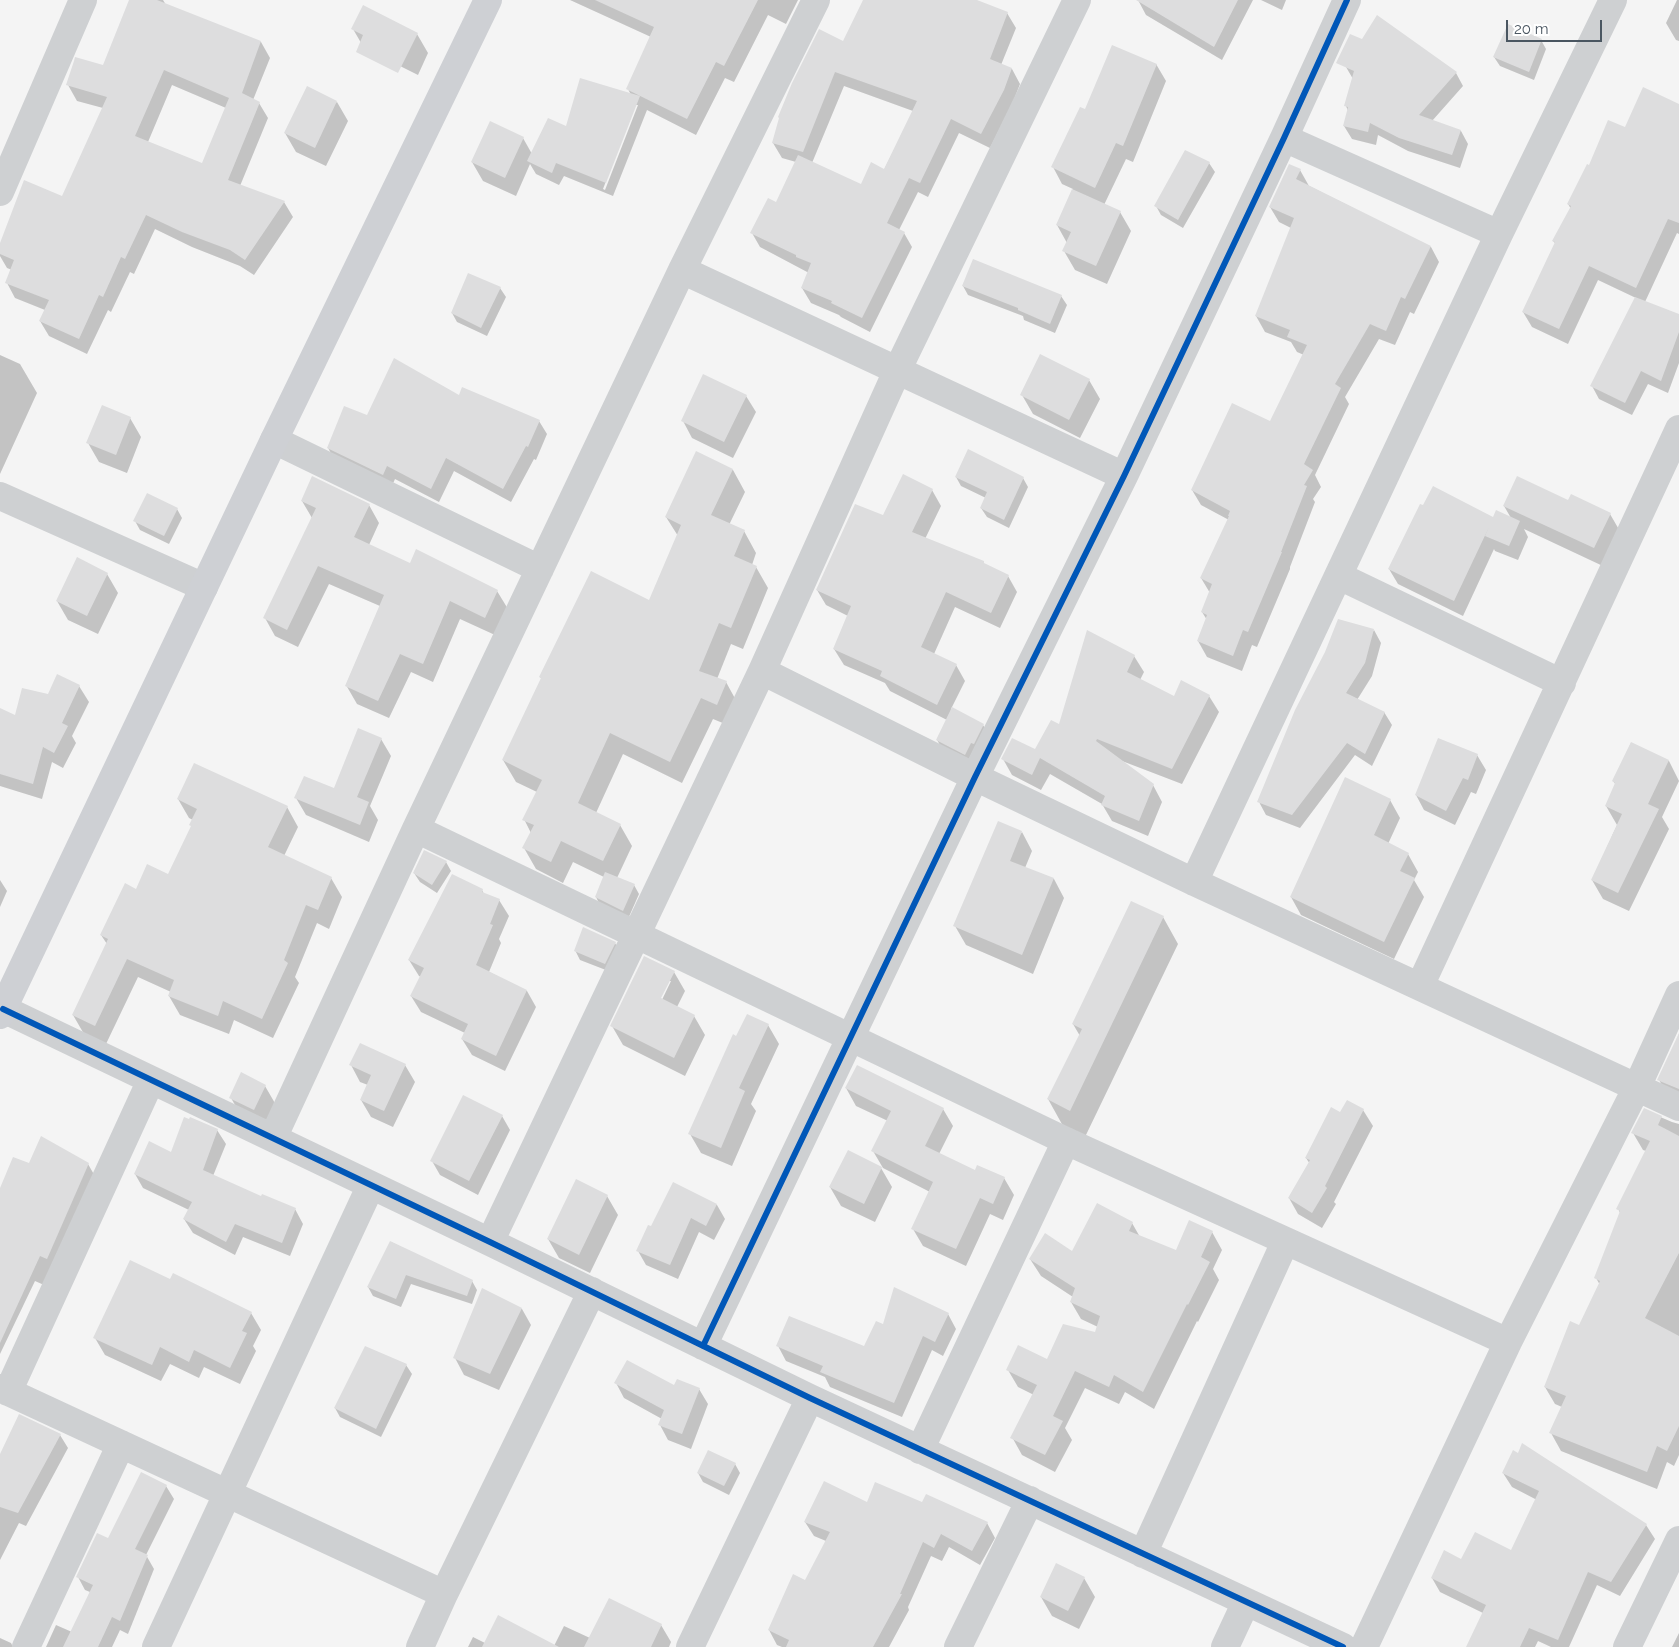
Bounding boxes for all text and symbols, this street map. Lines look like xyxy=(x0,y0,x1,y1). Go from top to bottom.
scale bar xyxy=(1509,10,1605,42)
text: 20 m xyxy=(1514,20,1549,38)

